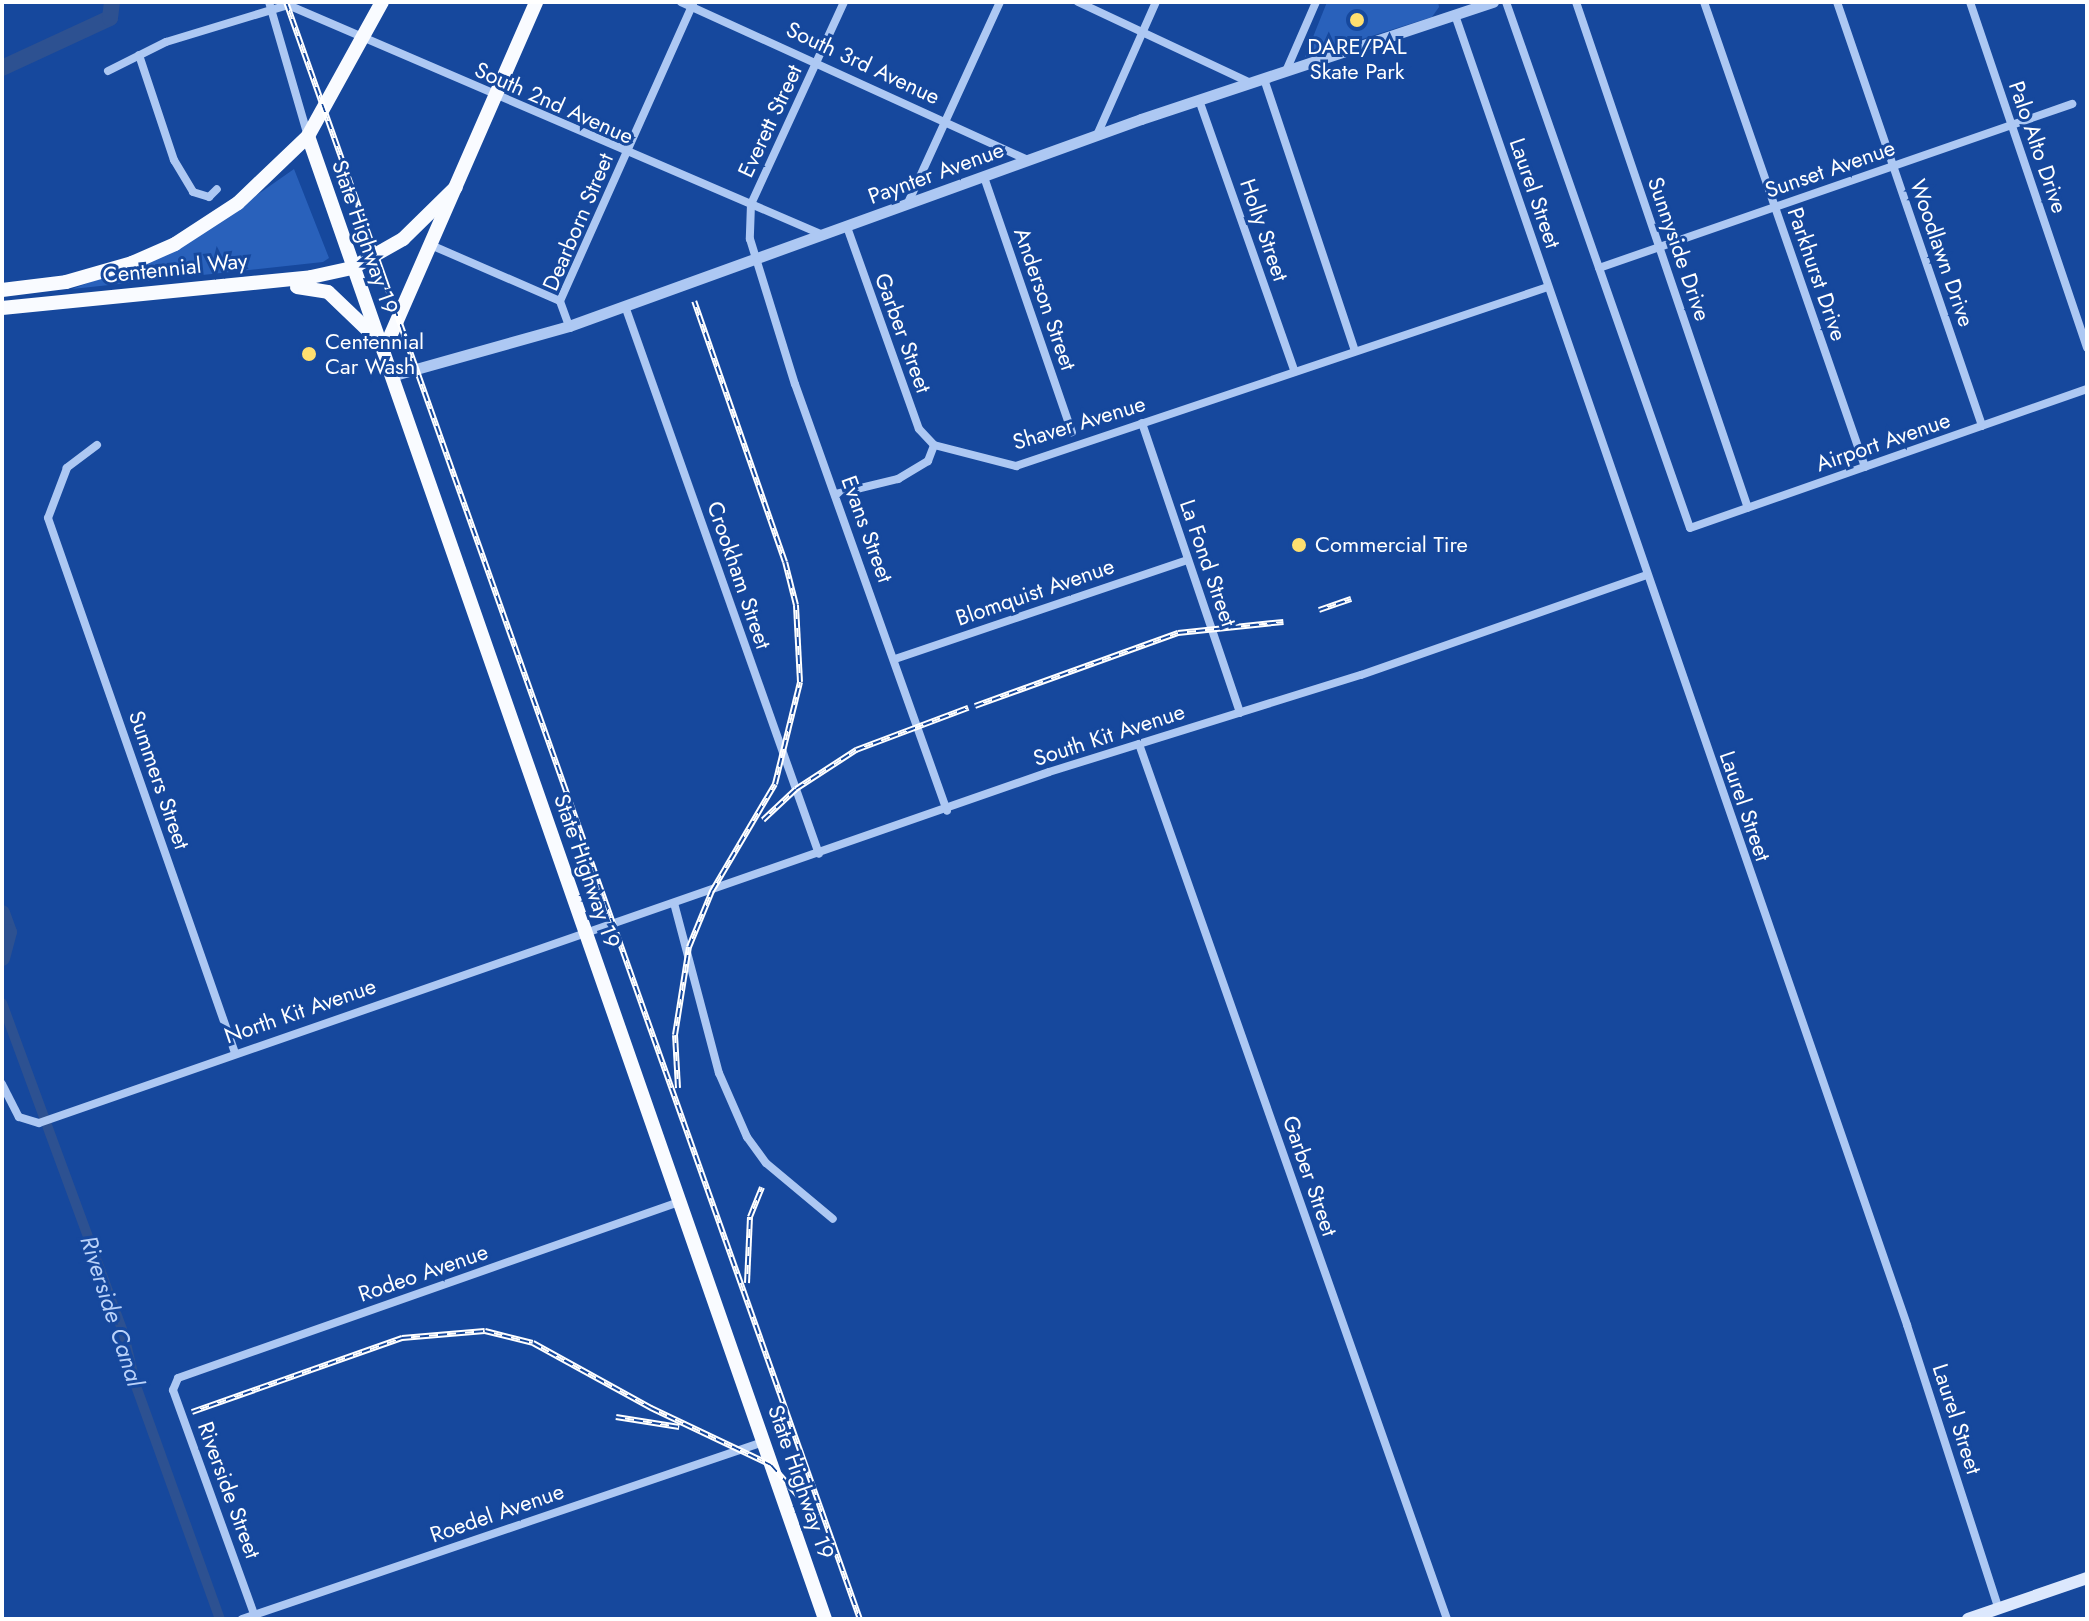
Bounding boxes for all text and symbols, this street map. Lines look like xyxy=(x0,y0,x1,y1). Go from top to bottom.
marker: DARE/PAL Skate Park xyxy=(1348,11,1366,29)
street label: South 3rd Avenue xyxy=(782,16,944,110)
place label: DARE/PAL Skate Park xyxy=(1307,33,1407,84)
street label: South 2nd Avenue xyxy=(471,56,637,150)
street label: Everett Street xyxy=(732,61,808,181)
street label: Palo Alto Drive xyxy=(2003,77,2073,217)
street label: Laurel Street xyxy=(1504,134,1566,252)
street label: Sunset Avenue xyxy=(1762,134,1898,204)
street label: Paynter Avenue xyxy=(865,136,1007,210)
street label: Dearborn Street xyxy=(537,149,619,295)
street label: State Highway 19 xyxy=(326,157,404,317)
street label: Sunnyside Drive xyxy=(1642,174,1716,324)
street label: Holly Street xyxy=(1234,175,1294,285)
street label: Woodlawn Drive xyxy=(1904,176,1980,330)
street label: Parkhurst Drive xyxy=(1782,204,1852,344)
street label: Anderson Street xyxy=(1008,224,1082,374)
street label: Centennial Way xyxy=(101,247,249,289)
street label: Garber Street xyxy=(869,269,937,397)
place label: Centennial Car Wash xyxy=(325,328,424,380)
marker: Centennial Car Wash xyxy=(300,345,318,363)
street label: Shaver Avenue xyxy=(1009,390,1149,456)
street label: Airport Avenue xyxy=(1812,407,1954,477)
street label: Evans Street xyxy=(835,472,899,586)
street label: La Fond Street xyxy=(1174,496,1242,630)
street label: Crookham Street xyxy=(701,498,777,652)
place label: Commercial Tire xyxy=(1315,532,1468,558)
marker: Commercial Tire xyxy=(1290,536,1308,554)
street label: Blomquist Avenue xyxy=(952,553,1118,631)
street label: South Kit Avenue xyxy=(1030,698,1188,772)
street label: Summers Street xyxy=(123,707,195,853)
street label: Laurel Street xyxy=(1714,747,1776,865)
street label: State Highway 19 xyxy=(548,791,626,951)
street label: North Kit Avenue xyxy=(221,973,379,1049)
street label: Garber Street xyxy=(1277,1112,1343,1240)
water label: Riverside Canal xyxy=(74,1232,150,1390)
street label: Rodeo Avenue xyxy=(355,1238,491,1308)
street label: Laurel Street xyxy=(1927,1360,1987,1478)
street label: State Highway 19 xyxy=(762,1402,840,1562)
street label: Riverside Street xyxy=(192,1418,266,1562)
street label: Roedel Avenue xyxy=(427,1478,567,1548)

